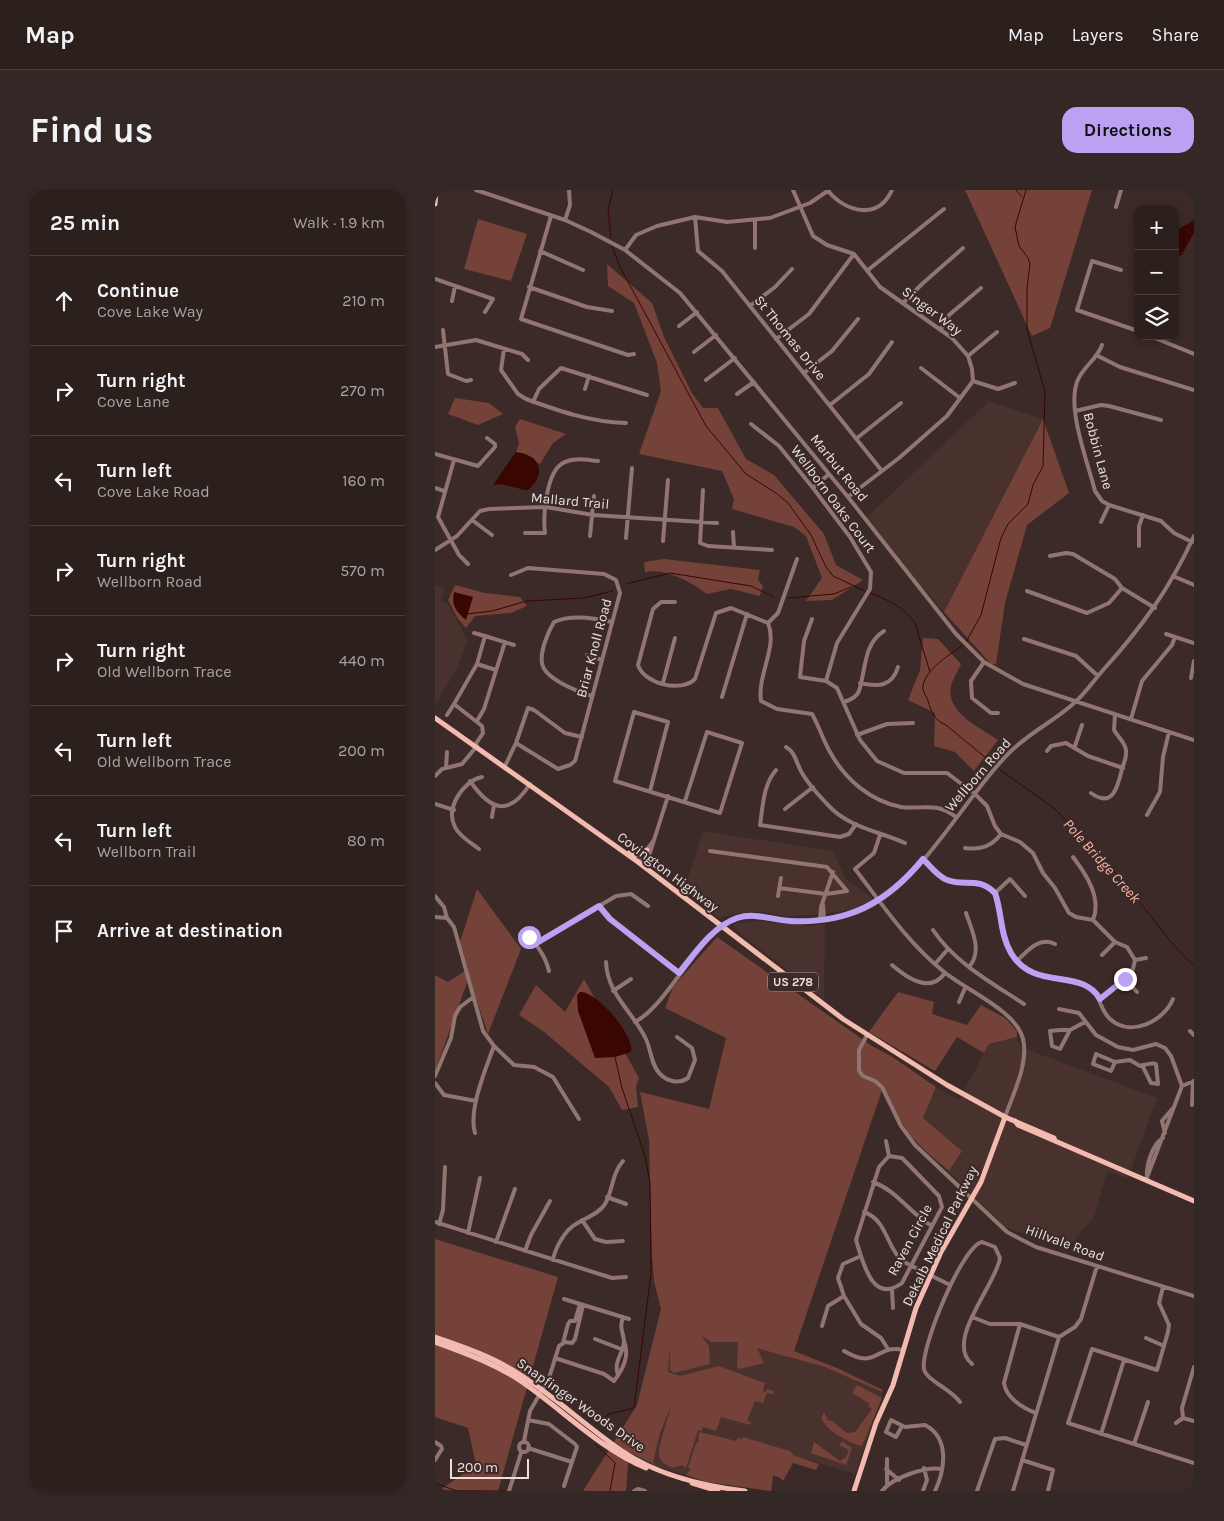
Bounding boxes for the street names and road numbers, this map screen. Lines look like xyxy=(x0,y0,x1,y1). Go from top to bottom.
street label: Singer Way xyxy=(899,283,966,339)
street label: St Thomas Drive xyxy=(751,292,829,384)
street label: Bobbin Lane xyxy=(1080,411,1116,491)
street label: Marbut Road xyxy=(807,431,871,505)
street label: Wellborn Oaks Court xyxy=(787,442,879,556)
street label: Mallard Trail xyxy=(530,489,610,513)
street label: Briar Knoll Road xyxy=(573,597,615,699)
street label: Wellborn Road xyxy=(941,735,1015,815)
street label: Covington Highway xyxy=(614,828,723,916)
road number: US 278 xyxy=(768,972,818,992)
street label: Dekalb Medical Parkway xyxy=(899,1163,982,1309)
street label: Raven Circle xyxy=(884,1201,936,1279)
street label: Hillvale Road xyxy=(1023,1221,1107,1265)
street label: Snapfinger Woods Drive xyxy=(514,1354,648,1456)

